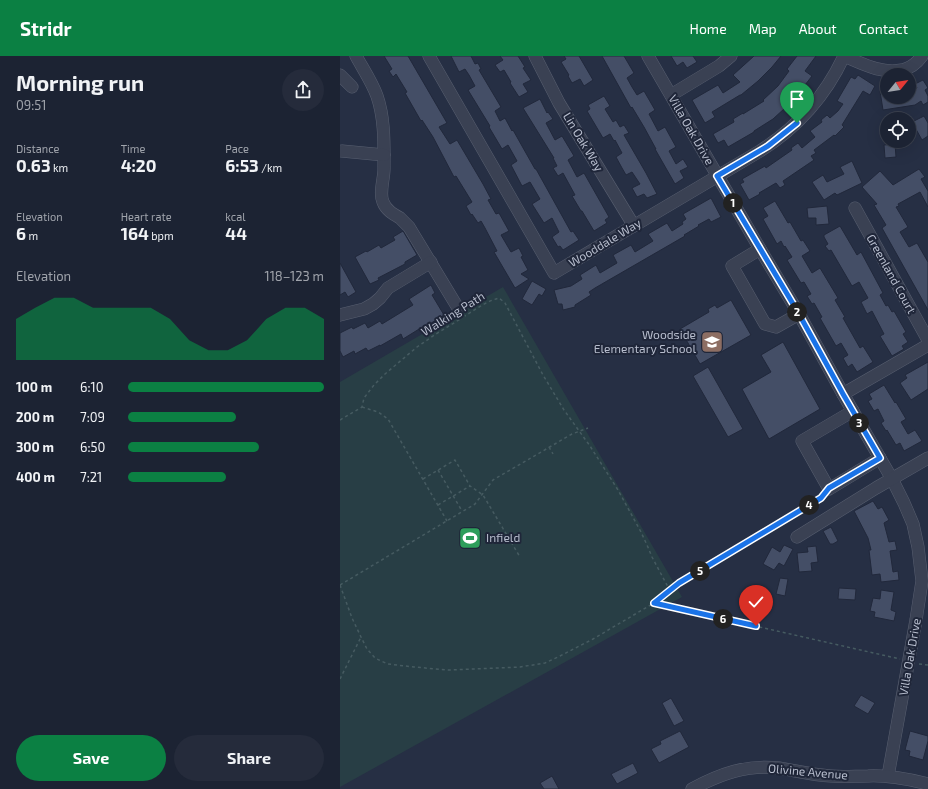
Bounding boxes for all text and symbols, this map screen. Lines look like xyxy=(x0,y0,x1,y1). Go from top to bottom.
text: Stridr xyxy=(20,17,72,40)
text: Home xyxy=(690,20,727,37)
text: Map xyxy=(749,20,777,37)
text: About xyxy=(799,20,837,37)
text: Contact xyxy=(859,20,908,37)
north arrow xyxy=(880,68,916,104)
map controls xyxy=(880,68,916,148)
text: Morning run xyxy=(16,69,144,95)
button: share xyxy=(282,69,324,111)
pin xyxy=(780,82,814,123)
icon: arrive xyxy=(786,88,808,110)
street label: Villa Oak Drive xyxy=(666,92,718,167)
text: 09:51 xyxy=(16,97,47,113)
street label: Lin Oak Way xyxy=(561,110,607,174)
button: locate xyxy=(880,112,916,148)
text: Distance xyxy=(16,142,59,155)
text: Time xyxy=(121,142,145,155)
text: Pace xyxy=(225,142,249,155)
text: 0.63 xyxy=(16,155,51,175)
text: 4:20 xyxy=(121,155,156,175)
text: 6:53 xyxy=(225,155,259,175)
text: km xyxy=(51,161,68,174)
text: /km xyxy=(259,161,282,174)
pin: 1 xyxy=(723,193,743,213)
text: 1 xyxy=(731,196,735,209)
text: Elevation xyxy=(16,210,63,223)
text: Heart rate xyxy=(121,210,172,223)
text: kcal xyxy=(225,210,245,223)
street label: Wooddale Way xyxy=(566,215,644,269)
text: 6 xyxy=(16,223,26,243)
text: 164 xyxy=(121,223,149,243)
text: 44 xyxy=(225,223,247,243)
text: m xyxy=(26,229,38,242)
text: bpm xyxy=(149,229,174,242)
street label: Greenland Court xyxy=(864,231,920,316)
text: Elevation xyxy=(16,268,71,284)
text: 118–123 m xyxy=(264,268,324,284)
street label: Walking Path xyxy=(418,288,487,338)
pin: 2 xyxy=(787,302,807,322)
text: 2 xyxy=(794,305,800,318)
place label: Woodside Elementary School xyxy=(594,327,696,355)
school or university icon: Woodside Elementary School xyxy=(699,329,725,355)
text: 100 m xyxy=(16,379,52,395)
text: 6:10 xyxy=(80,379,104,395)
text: 200 m xyxy=(16,409,54,425)
text: 7:09 xyxy=(80,409,105,425)
pin: 3 xyxy=(849,413,869,433)
text: 3 xyxy=(856,416,862,429)
text: 300 m xyxy=(16,439,54,455)
text: 6:50 xyxy=(80,439,105,455)
text: 400 m xyxy=(16,469,55,485)
text: 7:21 xyxy=(80,469,102,485)
pin: 4 xyxy=(799,495,819,515)
text: 4 xyxy=(805,498,813,511)
sports icon: Infield xyxy=(457,525,483,551)
place label: Infield xyxy=(486,530,520,544)
pin: 5 xyxy=(690,561,710,581)
text: 5 xyxy=(697,564,703,577)
pin xyxy=(739,585,773,626)
icon: check xyxy=(745,591,767,613)
pin: 6 xyxy=(713,609,733,629)
text: 6 xyxy=(720,612,726,625)
street label: Villa Oak Drive xyxy=(895,617,923,697)
button: Save xyxy=(16,735,166,781)
button: Share xyxy=(174,735,324,781)
street label: Olivine Avenue xyxy=(768,761,849,781)

